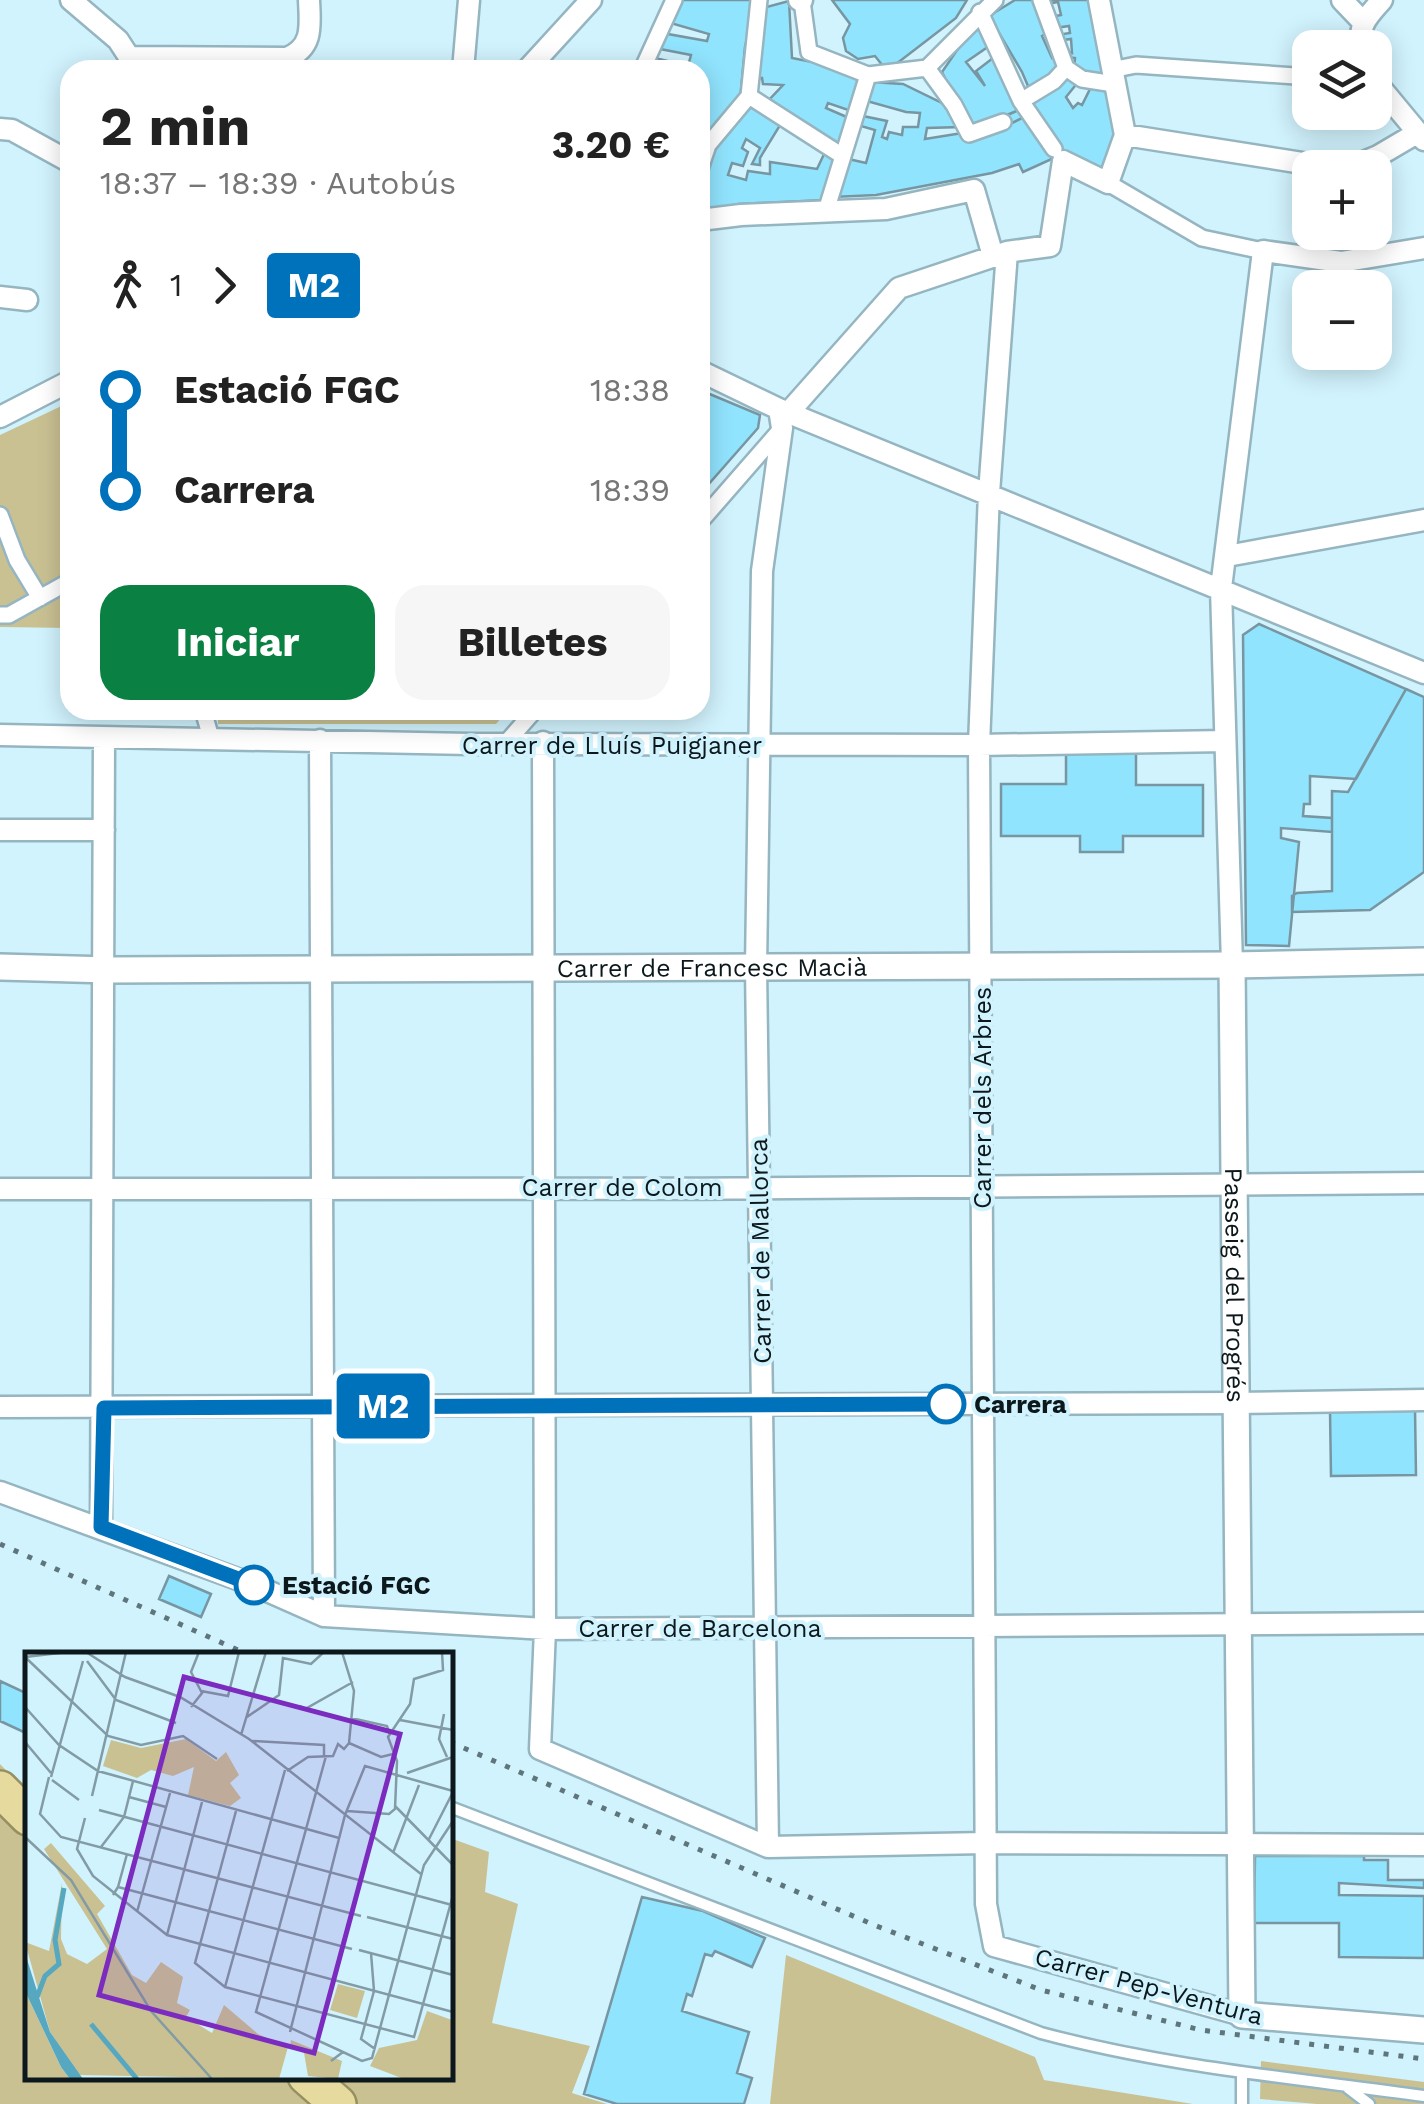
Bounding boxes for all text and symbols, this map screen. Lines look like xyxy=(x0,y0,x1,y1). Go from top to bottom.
map controls xyxy=(1292,30,1392,370)
button: layers xyxy=(1292,30,1392,130)
text: 2 min xyxy=(100,94,250,158)
text: 3.20 € xyxy=(552,123,670,167)
button: + xyxy=(1292,150,1392,250)
text: 18:37 – 18:39 · Autobús xyxy=(100,164,456,202)
icon: walk xyxy=(100,258,155,313)
icon: forward xyxy=(197,258,252,313)
text: M2 xyxy=(287,264,340,306)
text: 1 xyxy=(170,266,182,304)
button: − xyxy=(1292,270,1392,370)
text: Estació FGC xyxy=(174,368,400,412)
text: 18:38 xyxy=(590,371,670,409)
text: Carrera xyxy=(174,468,314,512)
text: 18:39 xyxy=(590,471,670,509)
button: Iniciar xyxy=(100,585,375,700)
button: Billetes xyxy=(395,585,670,700)
street label: Carrer de Lluís Puigjaner xyxy=(462,731,762,760)
street label: Carrer de Francesc Macià xyxy=(557,953,867,983)
street label: Carrer dels Arbres xyxy=(968,987,997,1209)
street label: Carrer de Mallorca xyxy=(744,1138,777,1364)
street label: Passeig del Progrés xyxy=(1219,1167,1250,1403)
street label: Carrer de Colom xyxy=(521,1173,723,1202)
line badge: M2 xyxy=(338,1374,428,1438)
text: M2 xyxy=(357,1385,409,1427)
marker: Carrera xyxy=(927,1385,965,1423)
place label: Carrera xyxy=(974,1390,1067,1419)
marker: Estació FGC xyxy=(235,1566,273,1604)
place label: Estació FGC xyxy=(282,1571,430,1600)
street label: Carrer de Barcelona xyxy=(578,1614,822,1643)
inset map xyxy=(25,1652,452,2079)
street label: Carrer Pep-Ventura xyxy=(1032,1942,1266,2031)

